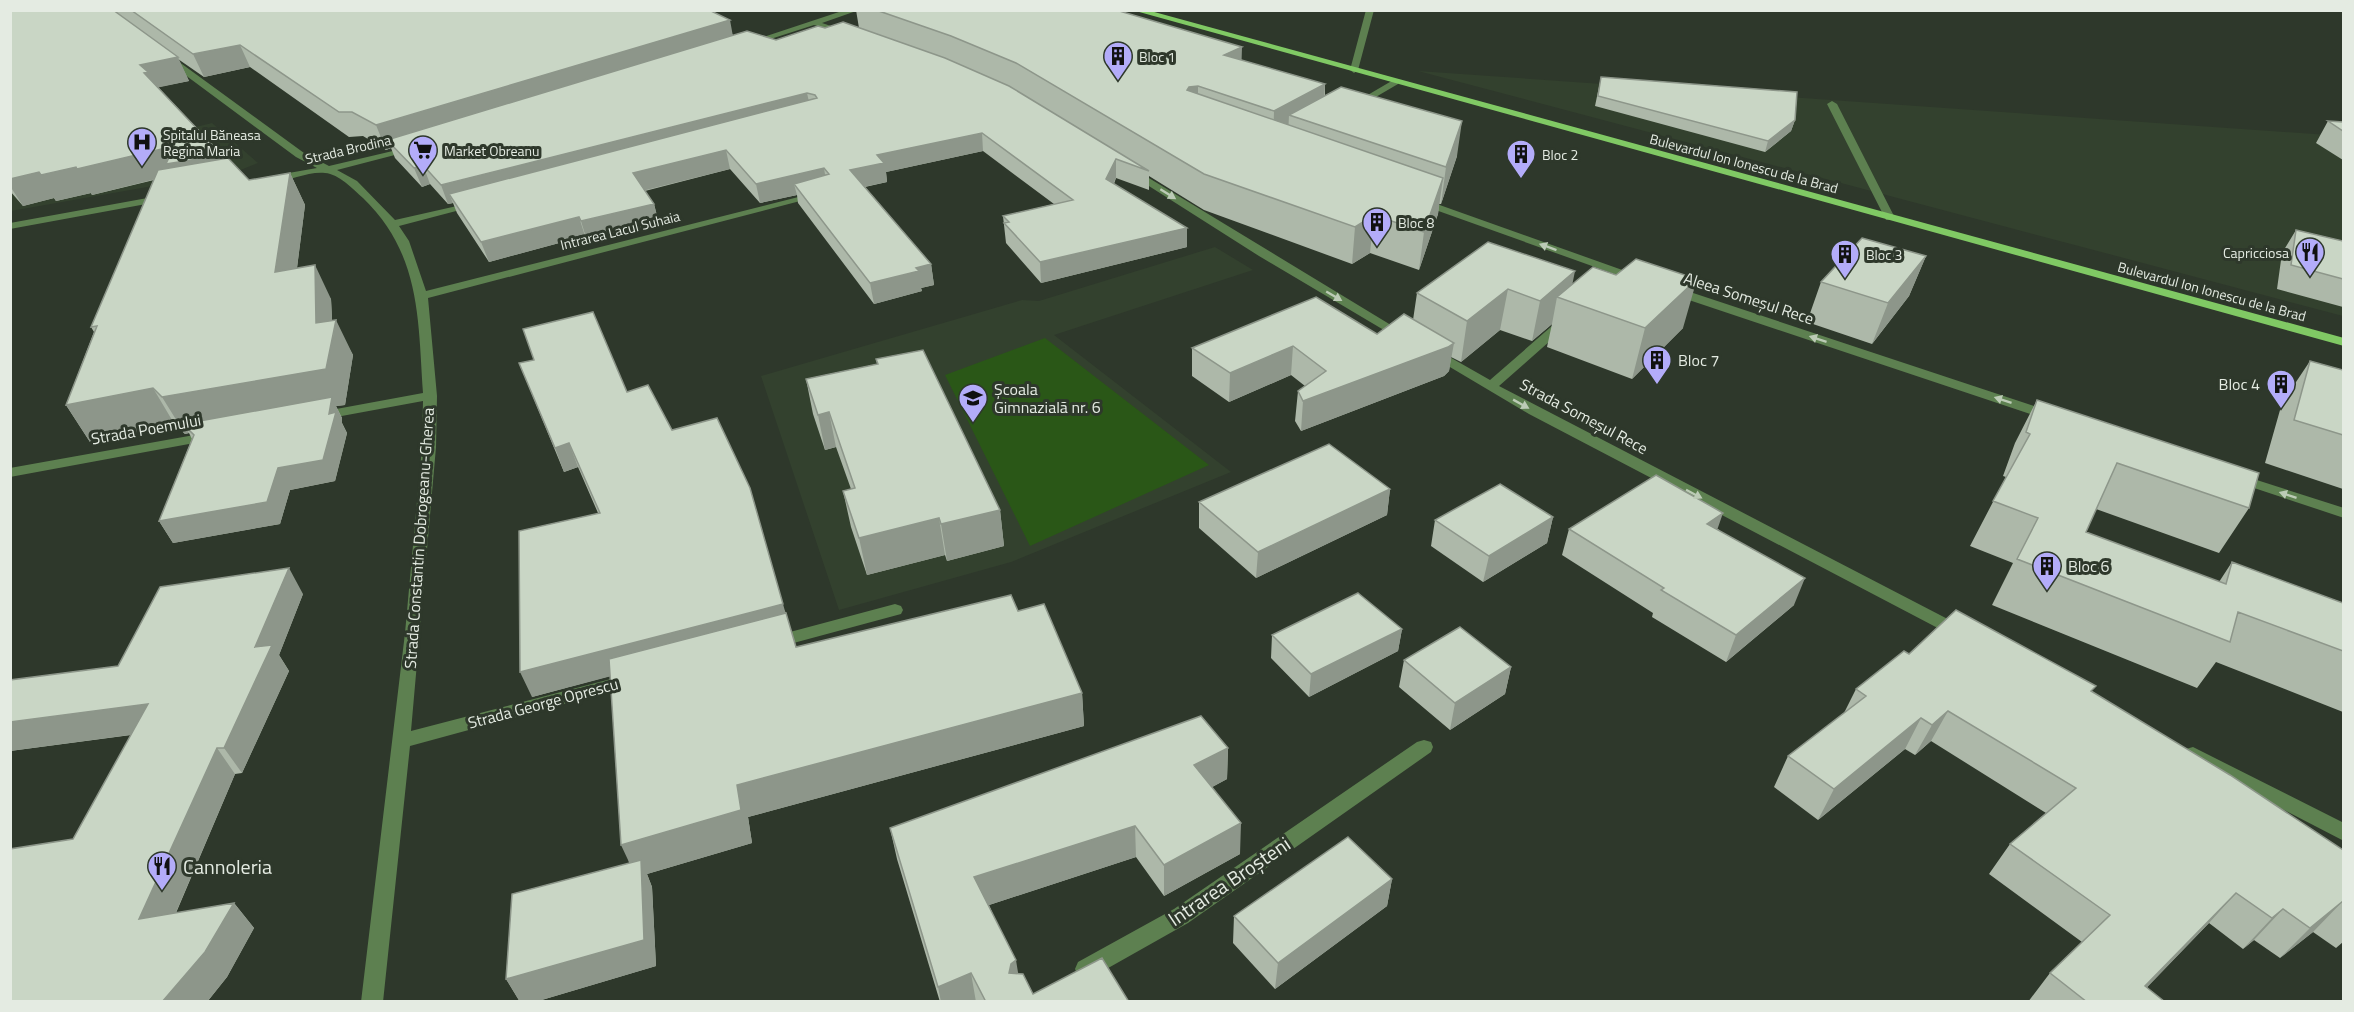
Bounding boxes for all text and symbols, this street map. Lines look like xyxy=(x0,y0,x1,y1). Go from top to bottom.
building icon: Bloc 1 xyxy=(1102,40,1134,82)
place label: Bloc 1 xyxy=(1139,46,1175,67)
place label: Spitalul Băneasa Regina Maria xyxy=(163,124,261,161)
hospital icon: Spitalul Băneasa Regina Maria xyxy=(126,126,158,168)
street label: Bulevardul Ion Ionescu de la Brad xyxy=(1647,128,1841,198)
street label: Strada Brodina xyxy=(303,129,393,169)
supermarket icon: Market Obreanu xyxy=(407,134,439,176)
building icon: Bloc 2 xyxy=(1505,138,1537,180)
place label: Market Obreanu xyxy=(444,140,540,161)
place label: Bloc 2 xyxy=(1542,144,1578,165)
one-way arrow xyxy=(1160,188,1176,199)
street label: Intrarea Lacul Suhaia xyxy=(558,205,682,255)
building icon: Bloc 8 xyxy=(1361,206,1393,248)
place label: Bloc 8 xyxy=(1398,212,1434,233)
restaurant icon: Capricciosa xyxy=(2294,236,2326,278)
building icon: Bloc 3 xyxy=(1829,238,1861,280)
one-way arrow xyxy=(1539,241,1557,251)
place label: Capricciosa xyxy=(2223,242,2289,263)
place label: Bloc 3 xyxy=(1866,244,1902,265)
street label: Bulevardul Ion Ionescu de la Brad xyxy=(2115,256,2309,326)
street label: Aleea Someșul Rece xyxy=(1681,266,1817,330)
one-way arrow xyxy=(1326,290,1343,300)
one-way arrow xyxy=(1809,333,1827,343)
building icon: Bloc 7 xyxy=(1641,344,1673,386)
place label: Bloc 7 xyxy=(1678,348,1719,372)
building icon: Bloc 4 xyxy=(2265,368,2297,410)
street label: Strada Someșul Rece xyxy=(1516,372,1652,460)
place label: Bloc 4 xyxy=(2219,372,2260,396)
place label: Școala Gimnazială nr. 6 xyxy=(994,377,1101,419)
school or university icon: Școala Gimnazială nr. 6 xyxy=(957,382,989,424)
one-way arrow xyxy=(1994,395,2012,405)
one-way arrow xyxy=(1513,399,1530,409)
street label: Strada Constantin Dobrogeanu-Gherea xyxy=(398,407,440,669)
street label: Strada Poemului xyxy=(89,408,203,450)
one-way arrow xyxy=(1686,489,1703,499)
one-way arrow xyxy=(2279,490,2297,499)
building icon: Bloc 6 xyxy=(2031,550,2063,592)
place label: Bloc 6 xyxy=(2068,554,2109,578)
street label: Strada George Oprescu xyxy=(465,671,621,735)
street label: Intrarea Broșteni xyxy=(1161,828,1297,934)
restaurant icon: Cannoleria xyxy=(146,850,178,892)
place label: Cannoleria xyxy=(183,851,272,882)

